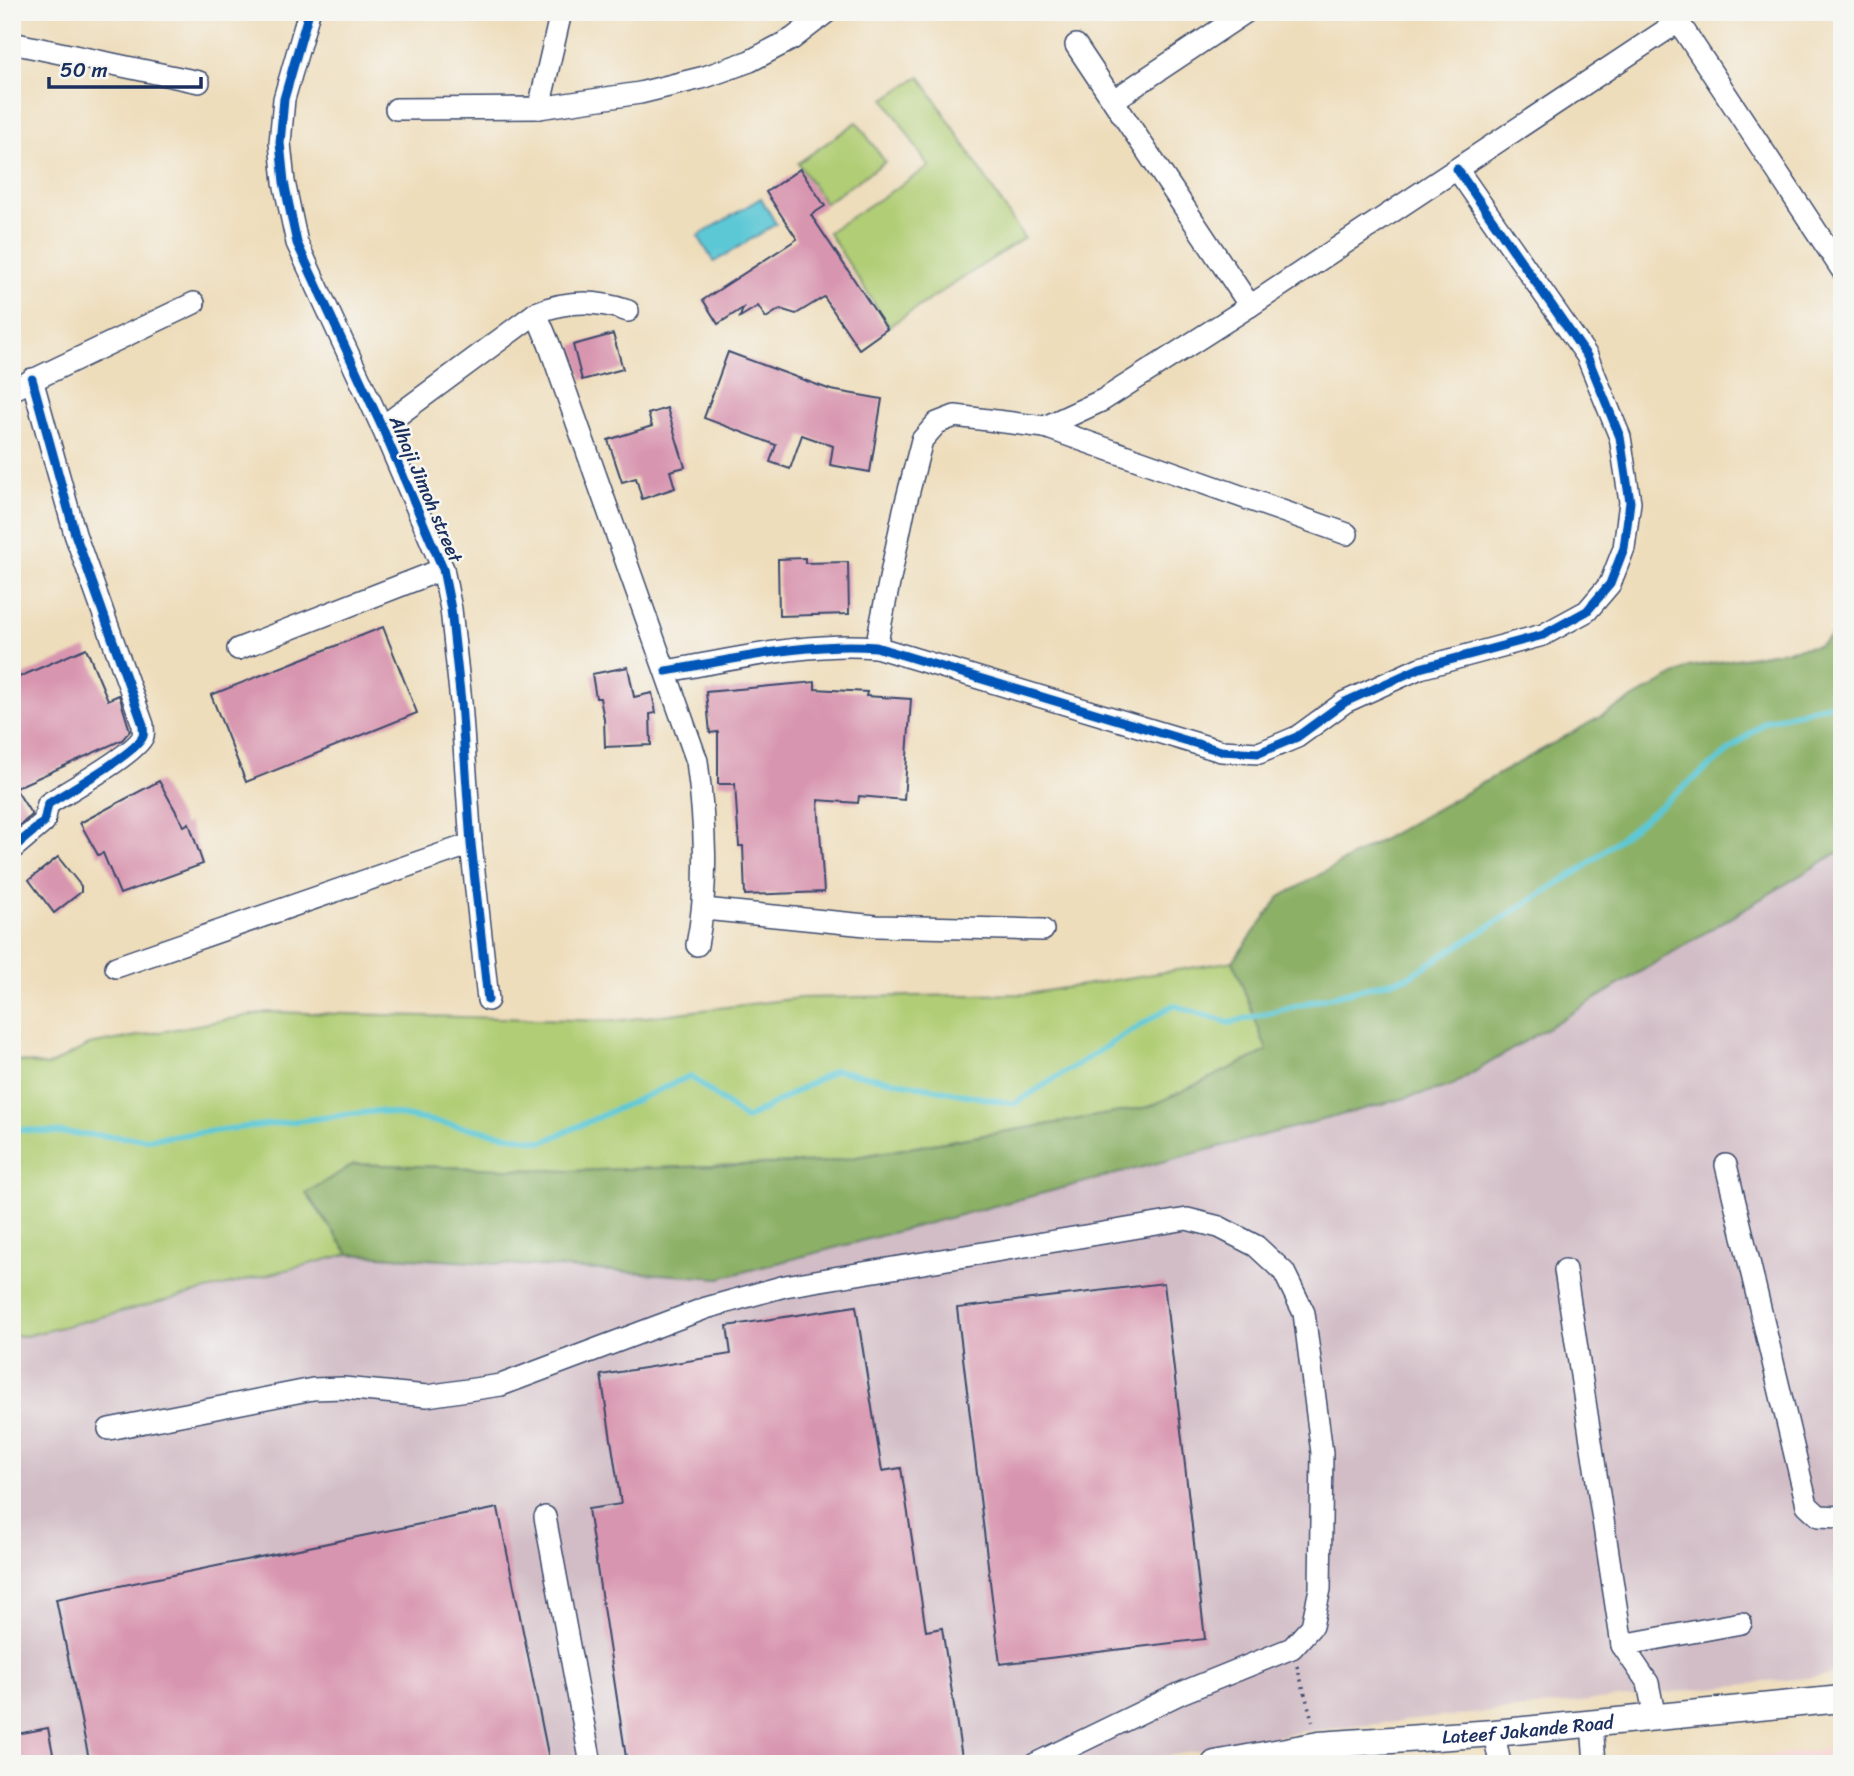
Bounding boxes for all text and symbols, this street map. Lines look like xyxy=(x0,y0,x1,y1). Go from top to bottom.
scale bar xyxy=(49,46,201,90)
text: 50 m xyxy=(60,51,108,89)
street label: Alhaji Jimoh street xyxy=(380,409,472,569)
street label: Lateef Jakande Road xyxy=(1441,1705,1617,1753)

